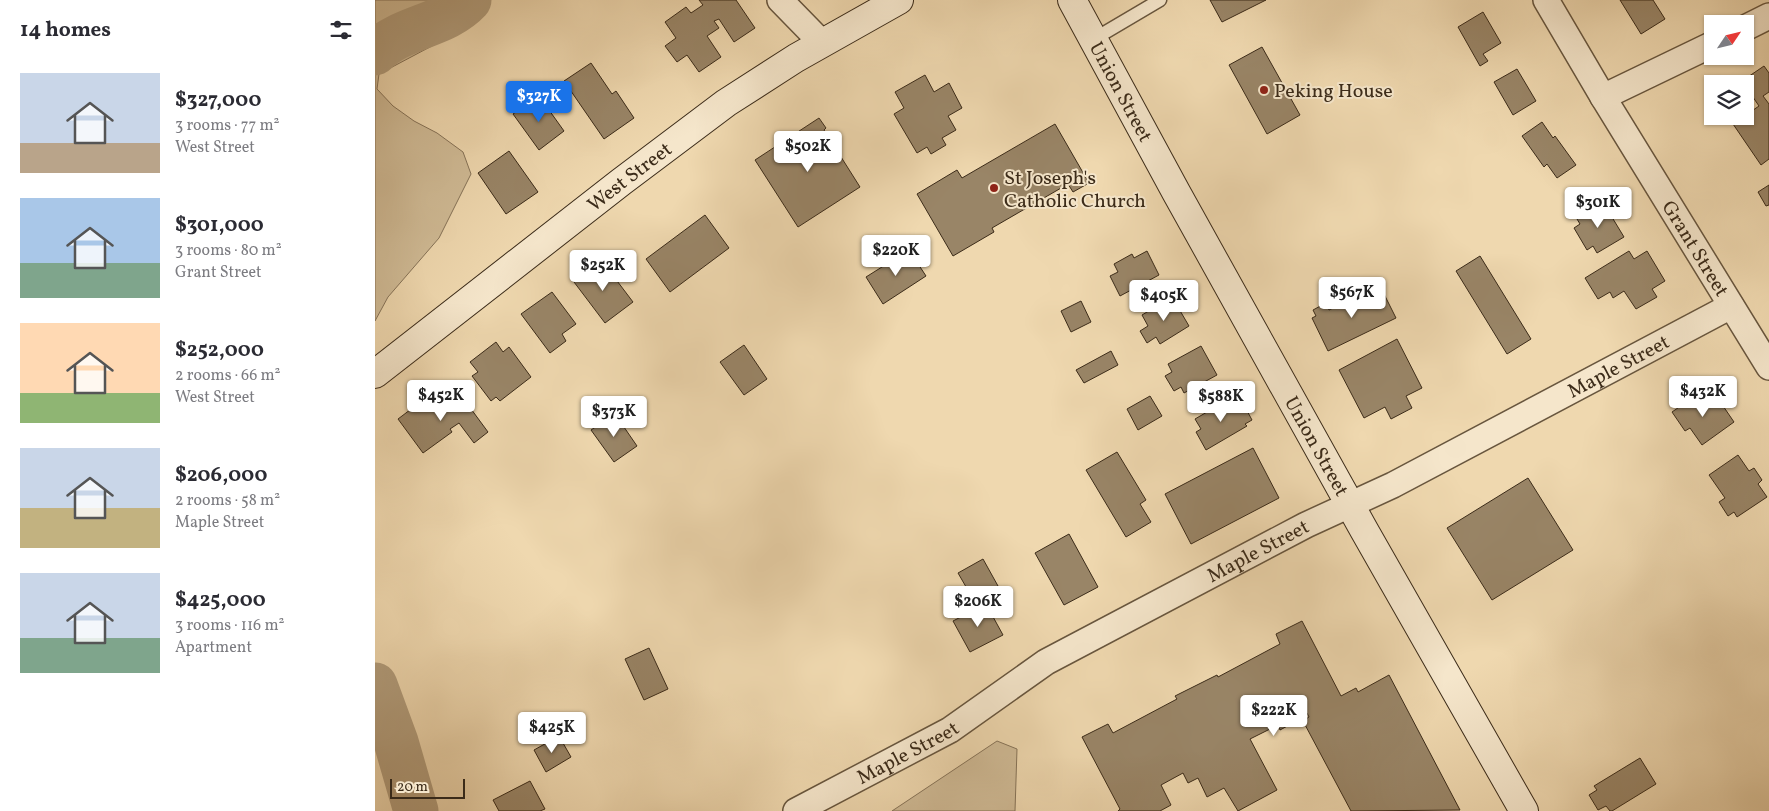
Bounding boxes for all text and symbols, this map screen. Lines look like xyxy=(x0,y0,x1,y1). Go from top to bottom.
north arrow xyxy=(1704,15,1754,65)
map controls xyxy=(1704,15,1754,125)
text: 14 homes xyxy=(20,16,111,45)
icon: filters xyxy=(327,16,355,44)
street label: Union Street xyxy=(1081,37,1158,148)
button: layers xyxy=(1704,75,1754,125)
place label: Peking House xyxy=(1274,78,1393,106)
pin: $327K xyxy=(504,80,574,123)
marker: Peking House xyxy=(1258,84,1270,96)
text: $327,000 xyxy=(175,86,261,115)
text: $327K xyxy=(517,86,561,108)
icon: home xyxy=(60,93,120,153)
text: 3 rooms · 77 m² xyxy=(175,115,279,137)
pin: $502K xyxy=(773,130,843,173)
street label: West Street xyxy=(582,136,679,219)
text: $502K xyxy=(785,136,831,158)
text: West Street xyxy=(175,137,255,159)
place label: St Joseph's Catholic Church xyxy=(1004,165,1146,216)
marker: St Joseph's Catholic Church xyxy=(988,182,1000,194)
pin: $301K xyxy=(1563,186,1633,229)
text: $301K xyxy=(1576,192,1620,214)
street label: Grant Street xyxy=(1654,196,1735,303)
text: $301,000 xyxy=(175,211,264,240)
icon: home xyxy=(60,218,120,278)
pin: $220K xyxy=(861,234,931,277)
text: 3 rooms · 80 m² xyxy=(175,240,282,262)
text: $220K xyxy=(873,240,919,262)
pin: $252K xyxy=(568,250,638,292)
text: $252K xyxy=(581,255,625,277)
text: Grant Street xyxy=(175,262,262,284)
pin: $567K xyxy=(1317,276,1387,319)
pin: $405K xyxy=(1129,280,1199,322)
text: $567K xyxy=(1330,282,1374,304)
text: $405K xyxy=(1140,285,1188,307)
street label: Maple Street xyxy=(1563,329,1675,406)
text: $252,000 xyxy=(175,336,264,365)
icon: home xyxy=(60,343,120,403)
text: 2 rooms · 66 m² xyxy=(175,365,281,387)
pin: $432K xyxy=(1668,376,1738,418)
pin: $452K xyxy=(406,380,476,422)
pin: $588K xyxy=(1186,380,1256,423)
text: $432K xyxy=(1680,381,1726,403)
text: $452K xyxy=(418,385,464,407)
text: $588K xyxy=(1198,386,1244,408)
text: West Street xyxy=(175,387,255,409)
street label: Union Street xyxy=(1276,392,1355,502)
pin: $373K xyxy=(579,396,649,438)
text: $373K xyxy=(592,401,636,423)
text: $206,000 xyxy=(175,461,267,490)
icon: home xyxy=(60,468,120,528)
text: 2 rooms · 58 m² xyxy=(175,490,280,512)
text: Maple Street xyxy=(175,512,264,534)
street label: Maple Street xyxy=(1203,514,1315,591)
text: $425,000 xyxy=(175,586,266,615)
pin: $206K xyxy=(943,586,1013,628)
text: $206K xyxy=(954,591,1002,613)
icon: home xyxy=(60,593,120,653)
text: 3 rooms · 116 m² xyxy=(175,615,284,637)
text: Apartment xyxy=(175,637,252,659)
pin: $222K xyxy=(1239,694,1309,737)
text: $222K xyxy=(1251,700,1297,722)
pin: $425K xyxy=(517,712,587,754)
street label: Maple Street xyxy=(852,716,966,793)
text: $425K xyxy=(529,717,575,739)
scale bar xyxy=(390,776,465,799)
text: 20 m xyxy=(397,778,428,797)

